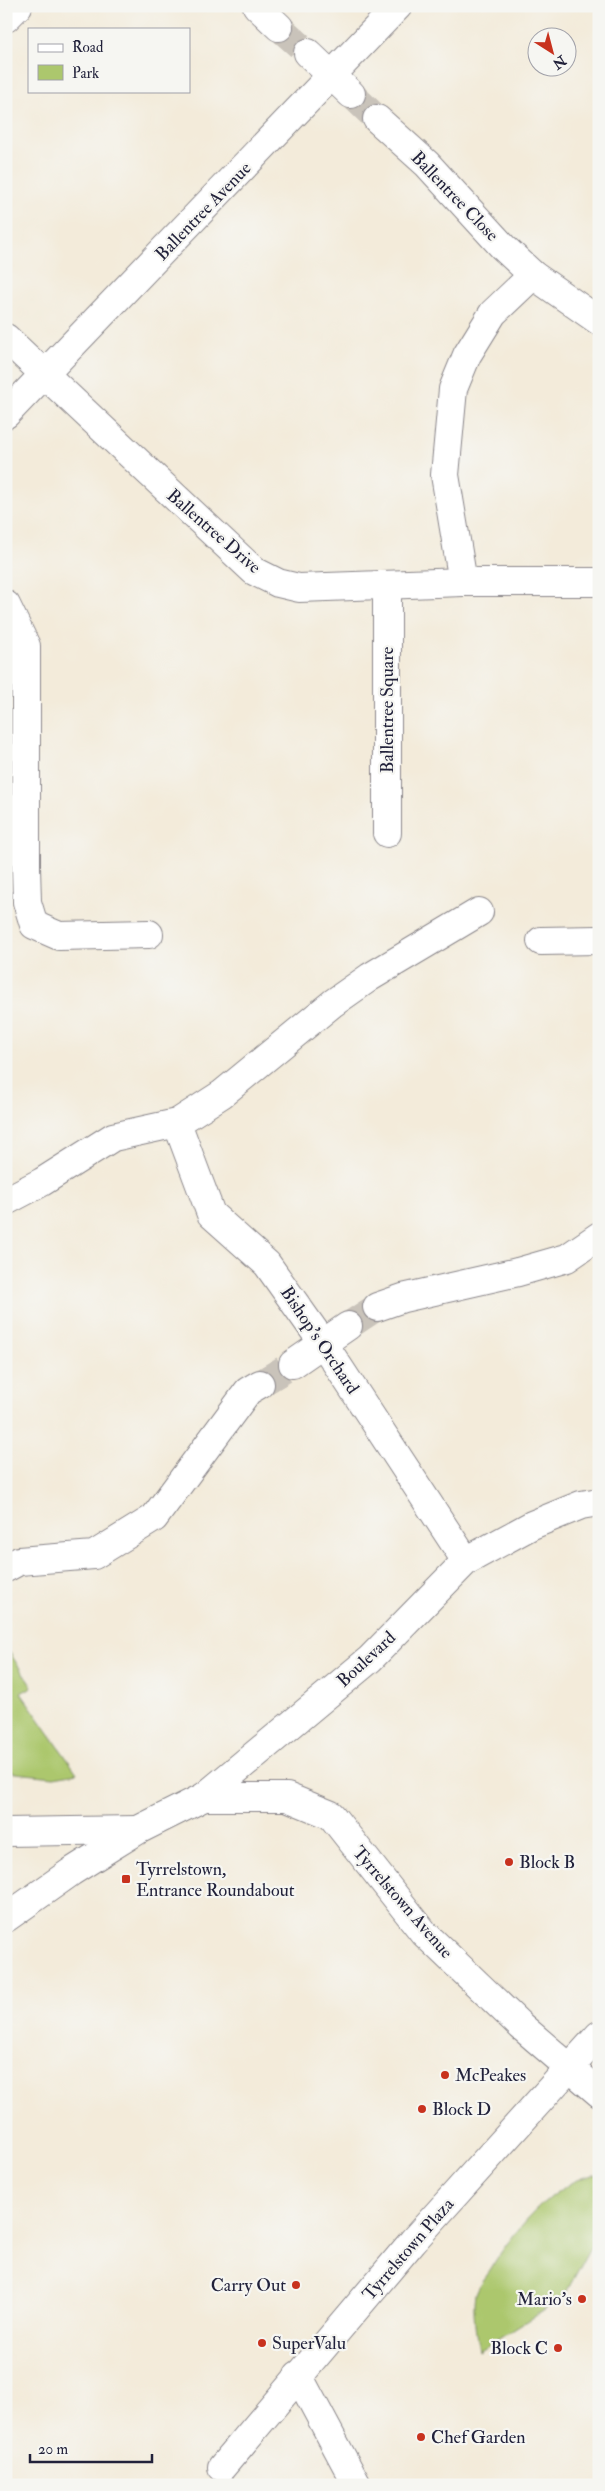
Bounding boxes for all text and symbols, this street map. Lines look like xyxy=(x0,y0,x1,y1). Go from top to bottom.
legend xyxy=(28,28,190,92)
north arrow xyxy=(528,28,578,78)
text: Road xyxy=(72,38,104,57)
text: N xyxy=(549,51,570,73)
text: Park xyxy=(72,64,99,83)
street label: Ballentree Close xyxy=(406,146,504,247)
street label: Ballentree Avenue xyxy=(150,157,257,266)
street label: Ballentree Drive xyxy=(162,484,266,579)
street label: Ballentree Square xyxy=(376,646,399,773)
street label: Bishop's Orchard xyxy=(275,1282,364,1399)
street label: Boulevard xyxy=(332,1626,401,1692)
street label: Tyrrelstown Avenue xyxy=(347,1841,458,1964)
place label: Block B xyxy=(519,1851,575,1874)
marker: Block B xyxy=(503,1856,515,1868)
place label: Tyrrelstown, Entrance Roundabout xyxy=(136,1858,295,1902)
marker: Tyrrelstown, Entrance Roundabout xyxy=(120,1873,132,1885)
place label: McPeakes xyxy=(455,2064,526,2087)
marker: McPeakes xyxy=(439,2069,451,2081)
place label: Block D xyxy=(432,2098,491,2121)
marker: Block D xyxy=(416,2103,428,2115)
street label: Tyrrelstown Plaza xyxy=(358,2193,460,2305)
place label: Carry Out xyxy=(211,2274,286,2297)
marker: Carry Out xyxy=(290,2279,302,2291)
place label: Mario's xyxy=(517,2288,572,2311)
marker: Mario's xyxy=(576,2293,588,2305)
place label: SuperValu xyxy=(272,2332,346,2355)
marker: SuperValu xyxy=(256,2337,268,2349)
place label: Block C xyxy=(490,2337,548,2360)
marker: Block C xyxy=(552,2342,564,2354)
place label: Chef Garden xyxy=(431,2426,526,2449)
scale bar xyxy=(30,2431,152,2463)
marker: Chef Garden xyxy=(415,2431,427,2443)
text: 20 m xyxy=(38,2440,68,2459)

